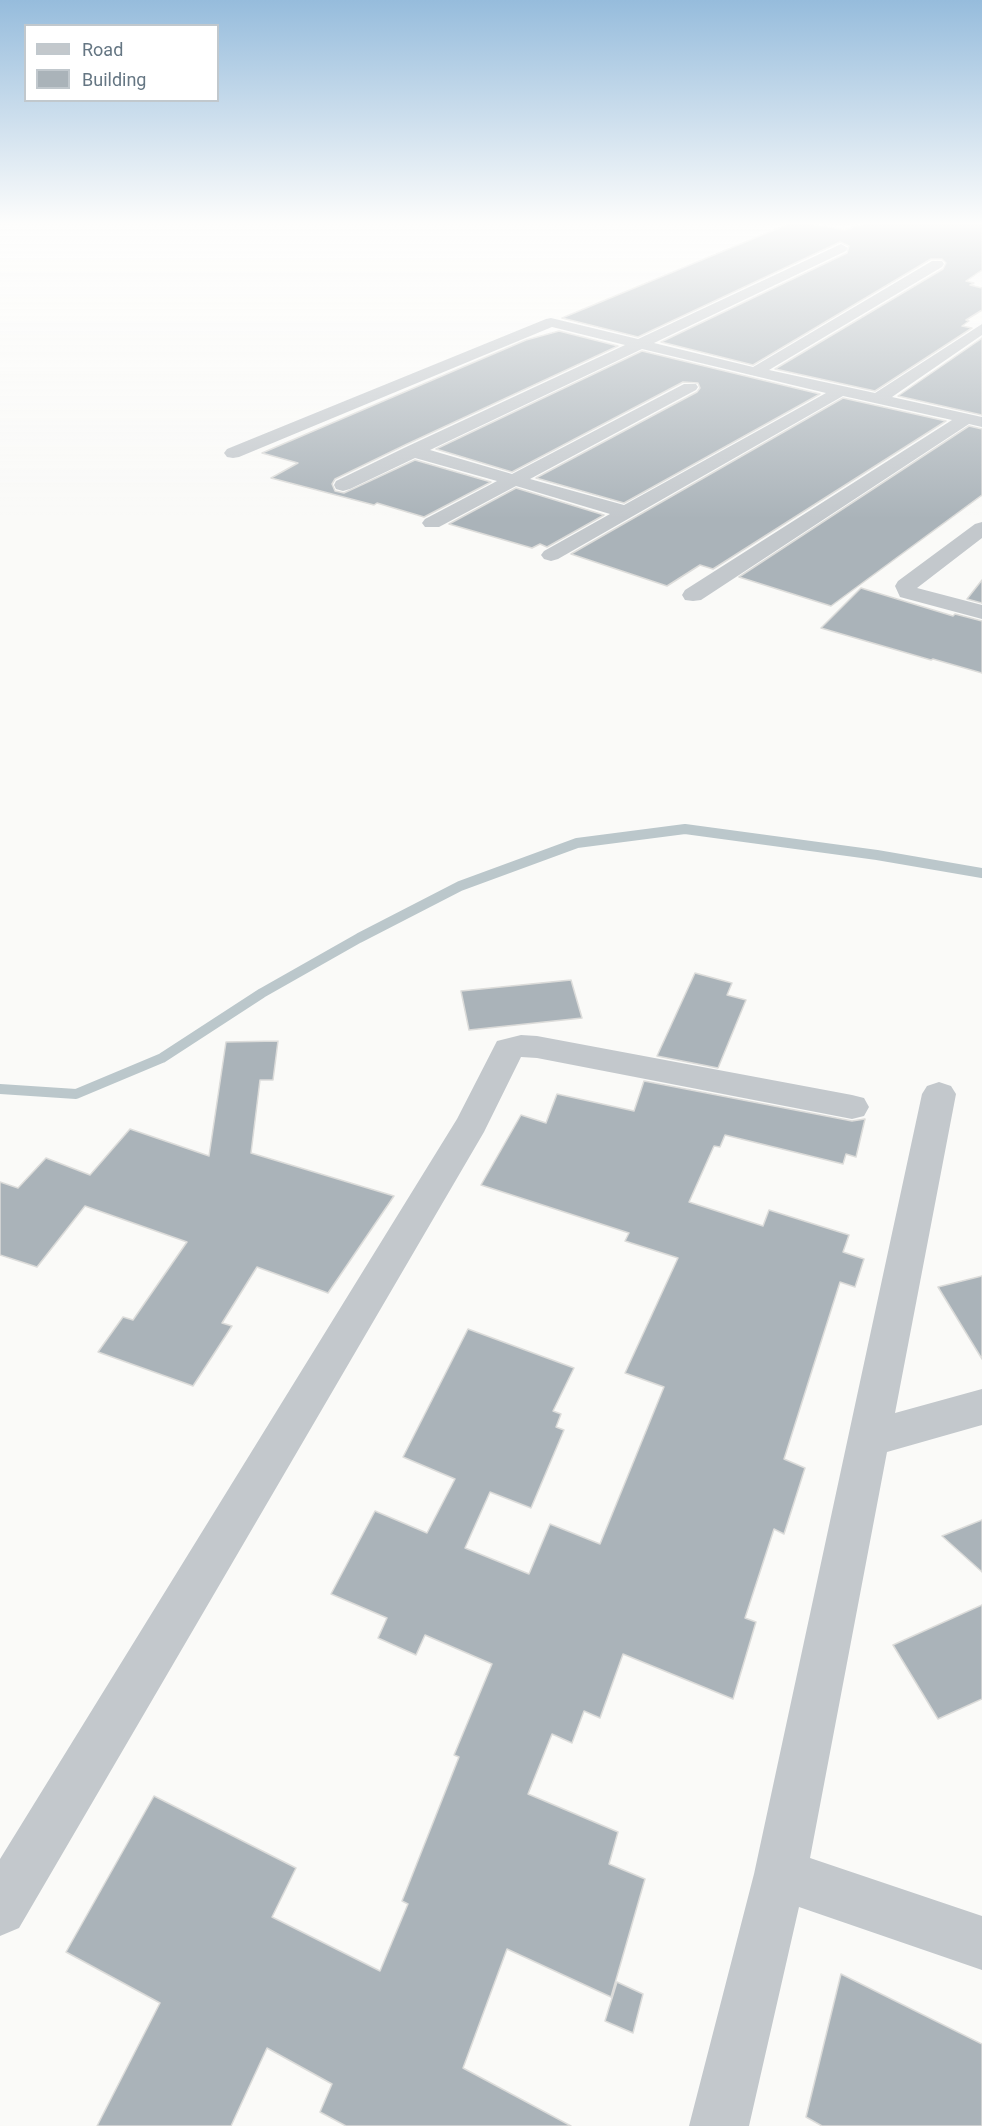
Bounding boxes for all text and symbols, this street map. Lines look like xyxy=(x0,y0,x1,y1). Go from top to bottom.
legend xyxy=(24,24,219,102)
text: Road xyxy=(82,39,123,60)
text: Building xyxy=(82,69,146,90)

